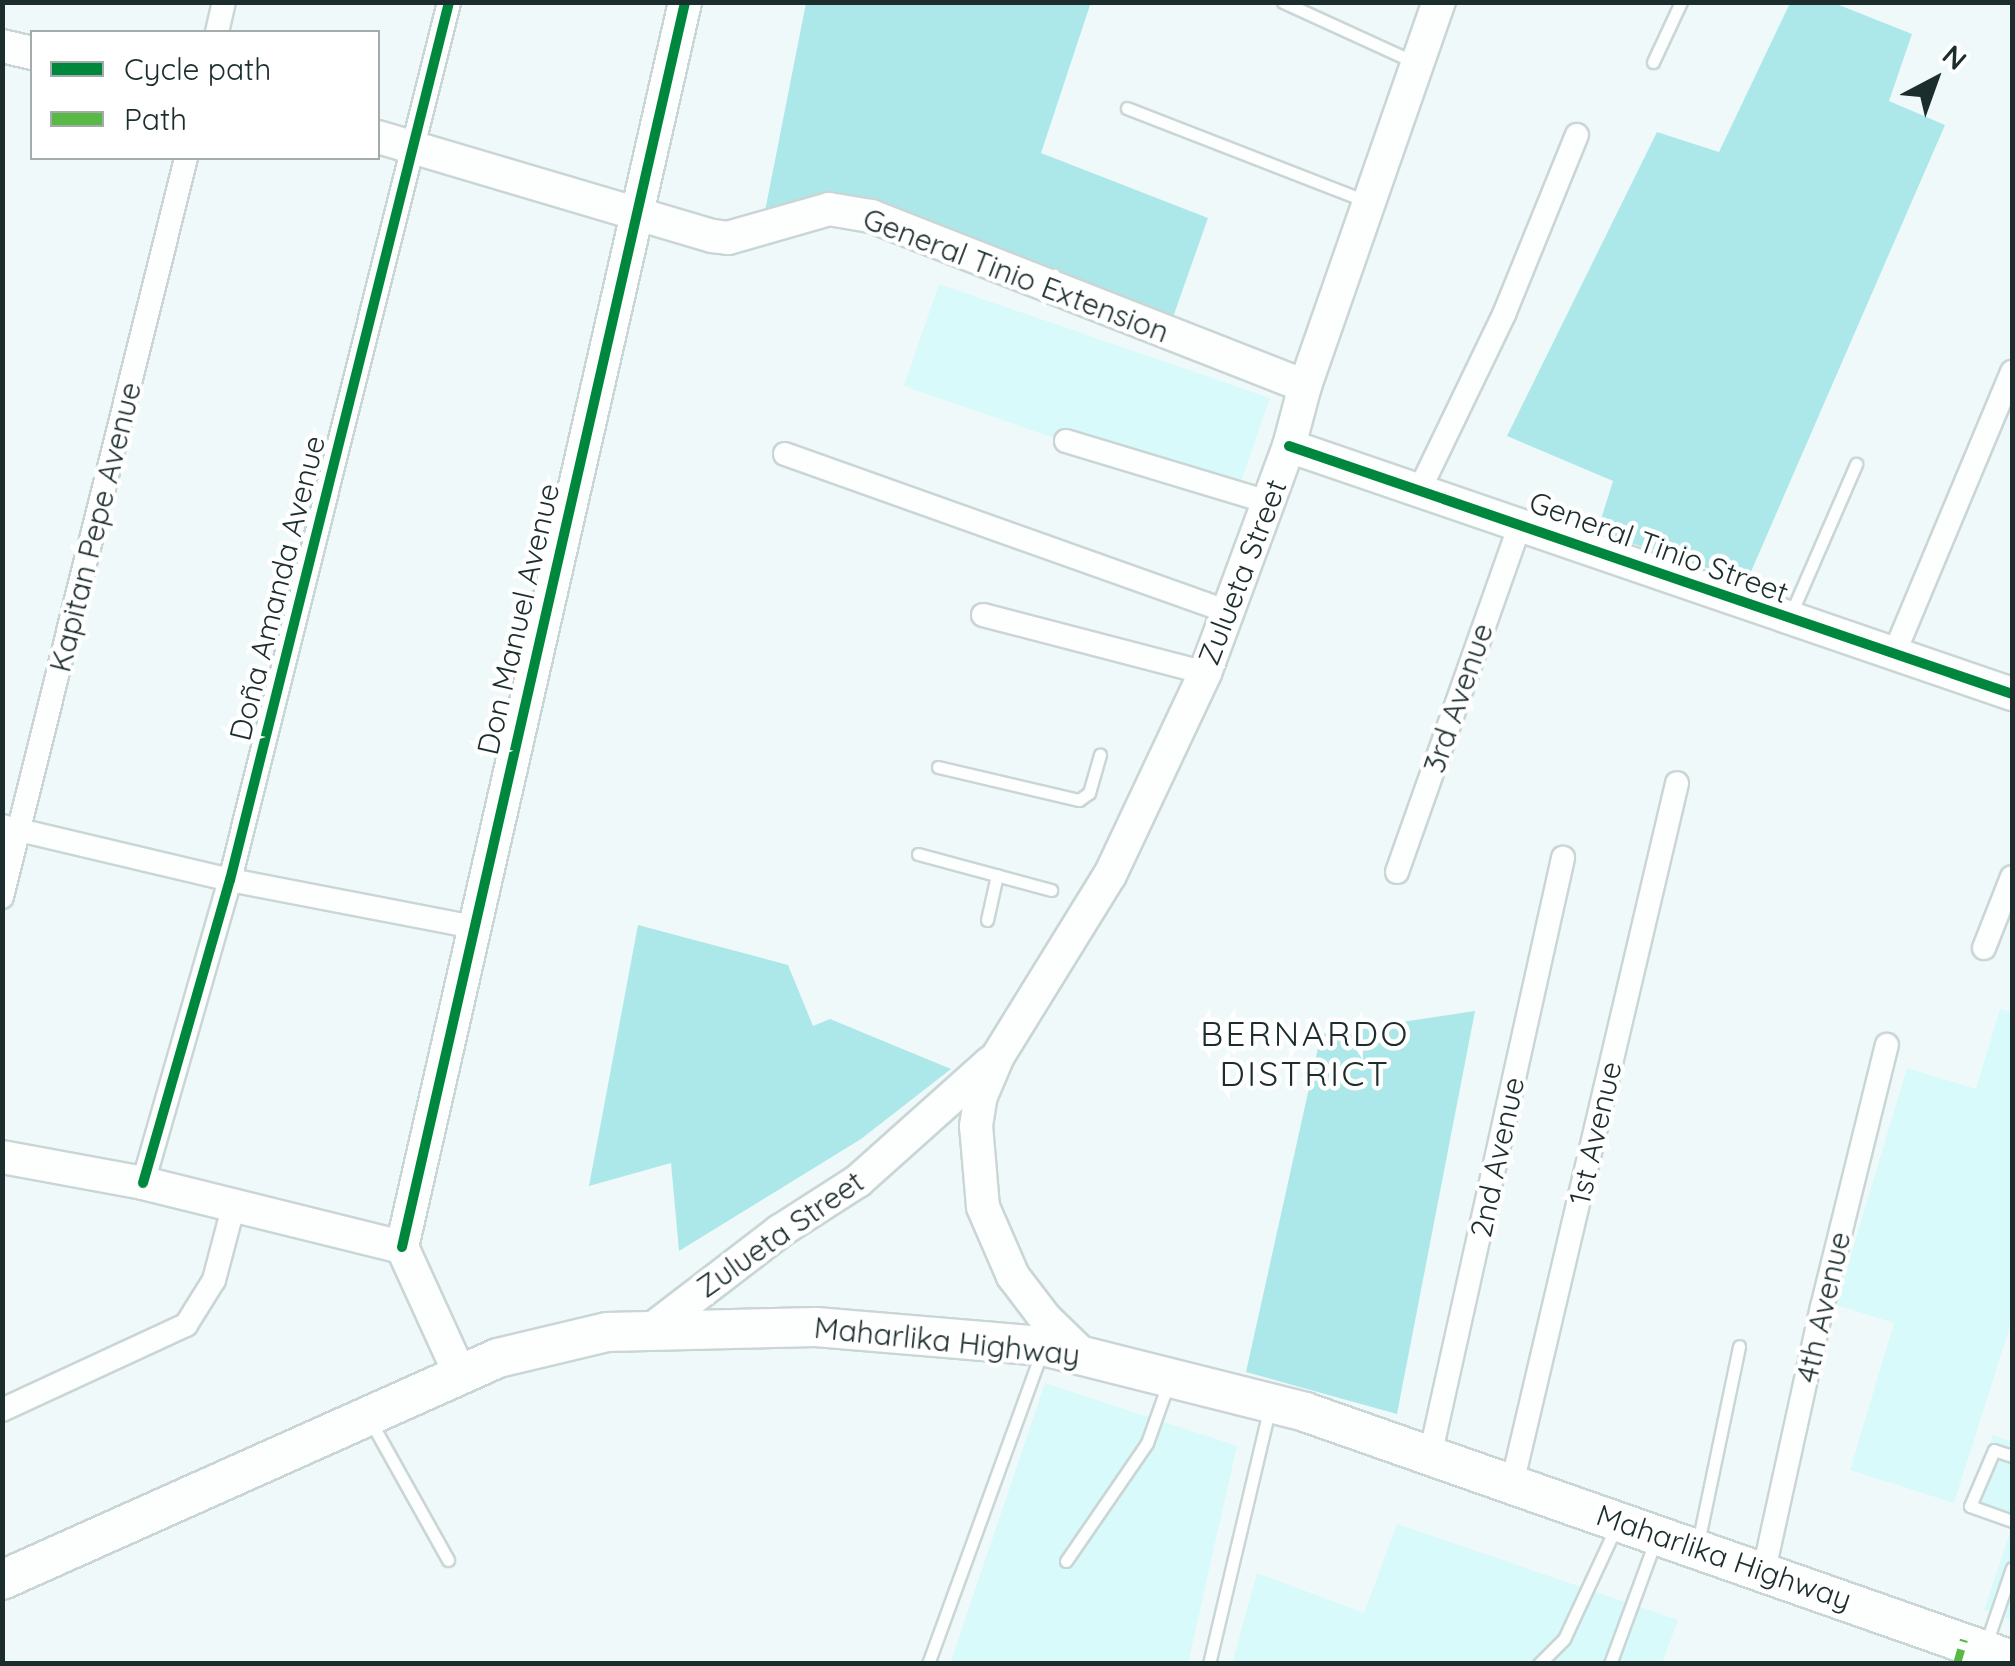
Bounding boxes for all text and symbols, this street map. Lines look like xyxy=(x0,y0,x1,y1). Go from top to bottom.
legend xyxy=(30,30,380,160)
north arrow xyxy=(1885,30,1985,130)
text: N xyxy=(1936,37,1974,77)
text: Cycle path xyxy=(124,50,271,88)
text: Path xyxy=(124,100,187,138)
street label: General Tinio Extension xyxy=(858,200,1174,350)
street label: Kapitan Pepe Avenue xyxy=(42,378,148,676)
street label: Doña Amanda Avenue xyxy=(222,432,332,744)
street label: Zulueta Street xyxy=(1190,474,1294,670)
street label: Don Manuel Avenue xyxy=(469,480,567,758)
street label: General Tinio Street xyxy=(1525,483,1793,611)
street label: 3rd Avenue xyxy=(1416,619,1500,777)
district label: BERNARDO DISTRICT xyxy=(1200,1012,1410,1094)
street label: 1st Avenue xyxy=(1561,1058,1629,1208)
street label: 2nd Avenue xyxy=(1462,1074,1532,1240)
street label: Zulueta Street xyxy=(690,1163,870,1305)
street label: 4th Avenue xyxy=(1788,1228,1858,1386)
street label: Maharlika Highway xyxy=(812,1309,1082,1373)
street label: Maharlika Highway xyxy=(1592,1497,1856,1617)

